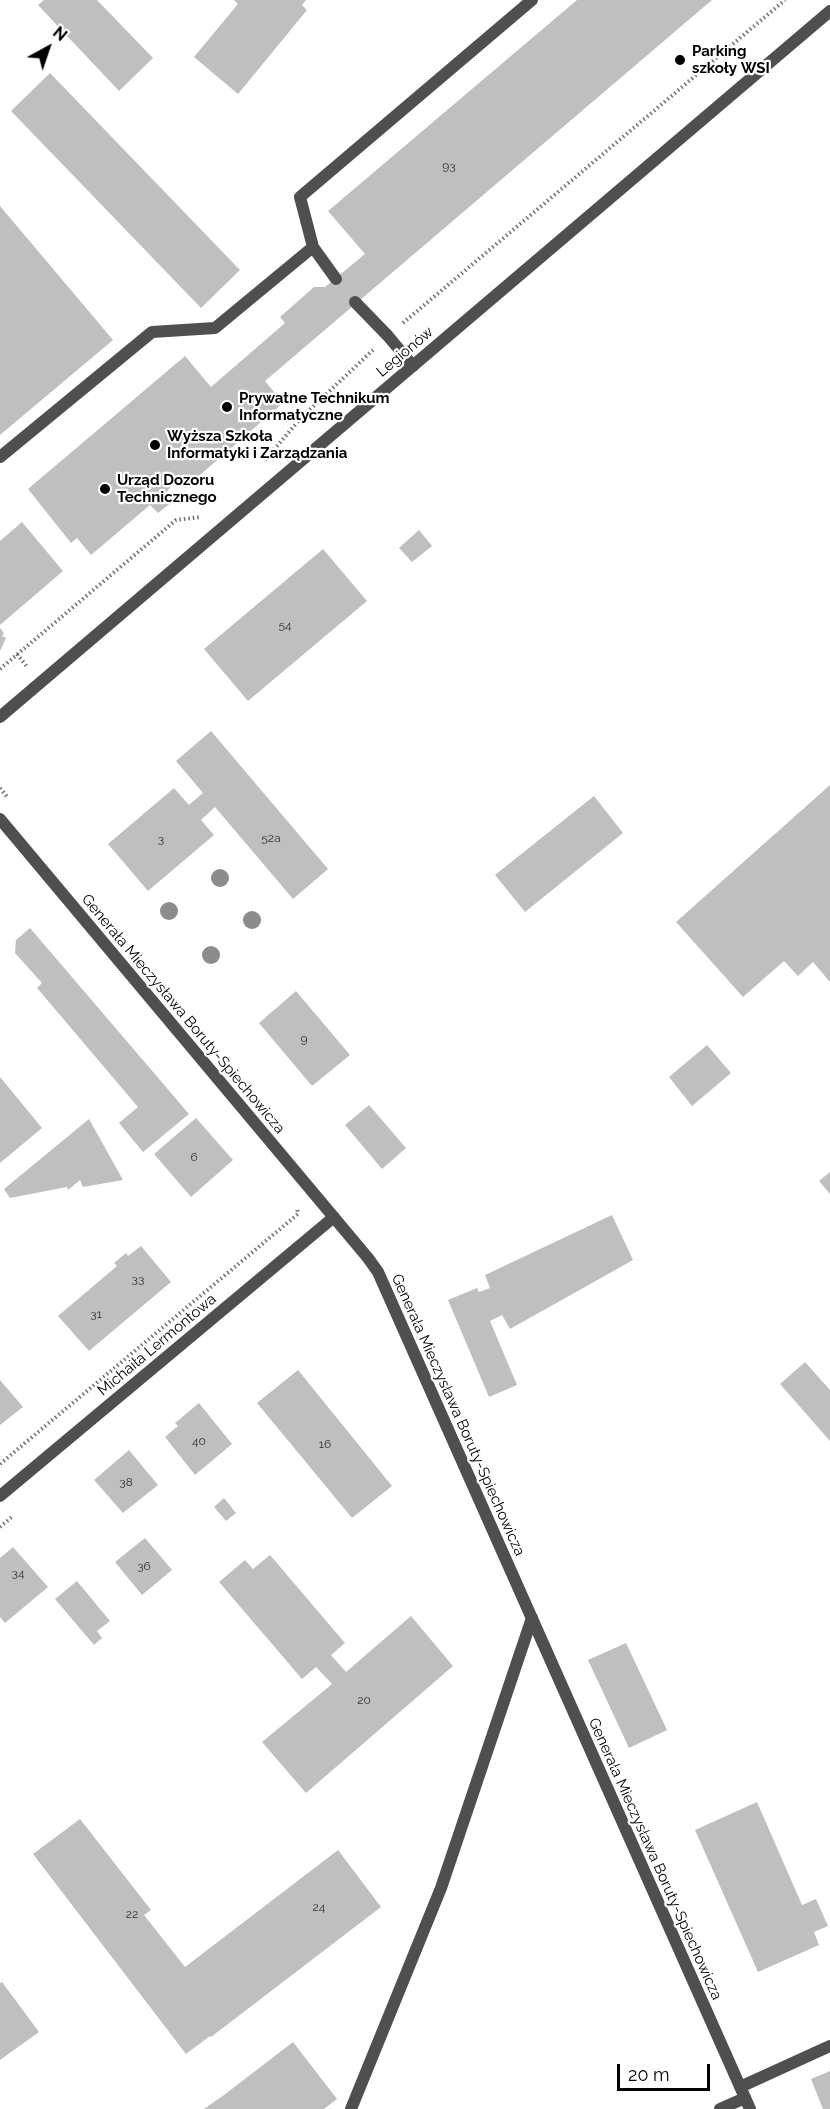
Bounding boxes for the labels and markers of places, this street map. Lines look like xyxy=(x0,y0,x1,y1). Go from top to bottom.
place label: Parking szkoły WSI xyxy=(692,42,770,77)
marker: Parking szkoły WSI xyxy=(673,53,687,67)
place label: Prywatne Technikum Informatyczne xyxy=(239,389,390,424)
marker: Prywatne Technikum Informatyczne xyxy=(220,400,234,414)
place label: Wyższa Szkoła Informatyki i Zarządzania xyxy=(167,427,347,462)
marker: Wyższa Szkoła Informatyki i Zarządzania xyxy=(148,438,162,452)
place label: Urząd Dozoru Technicznego xyxy=(117,471,217,506)
marker: Urząd Dozoru Technicznego xyxy=(98,482,112,496)

